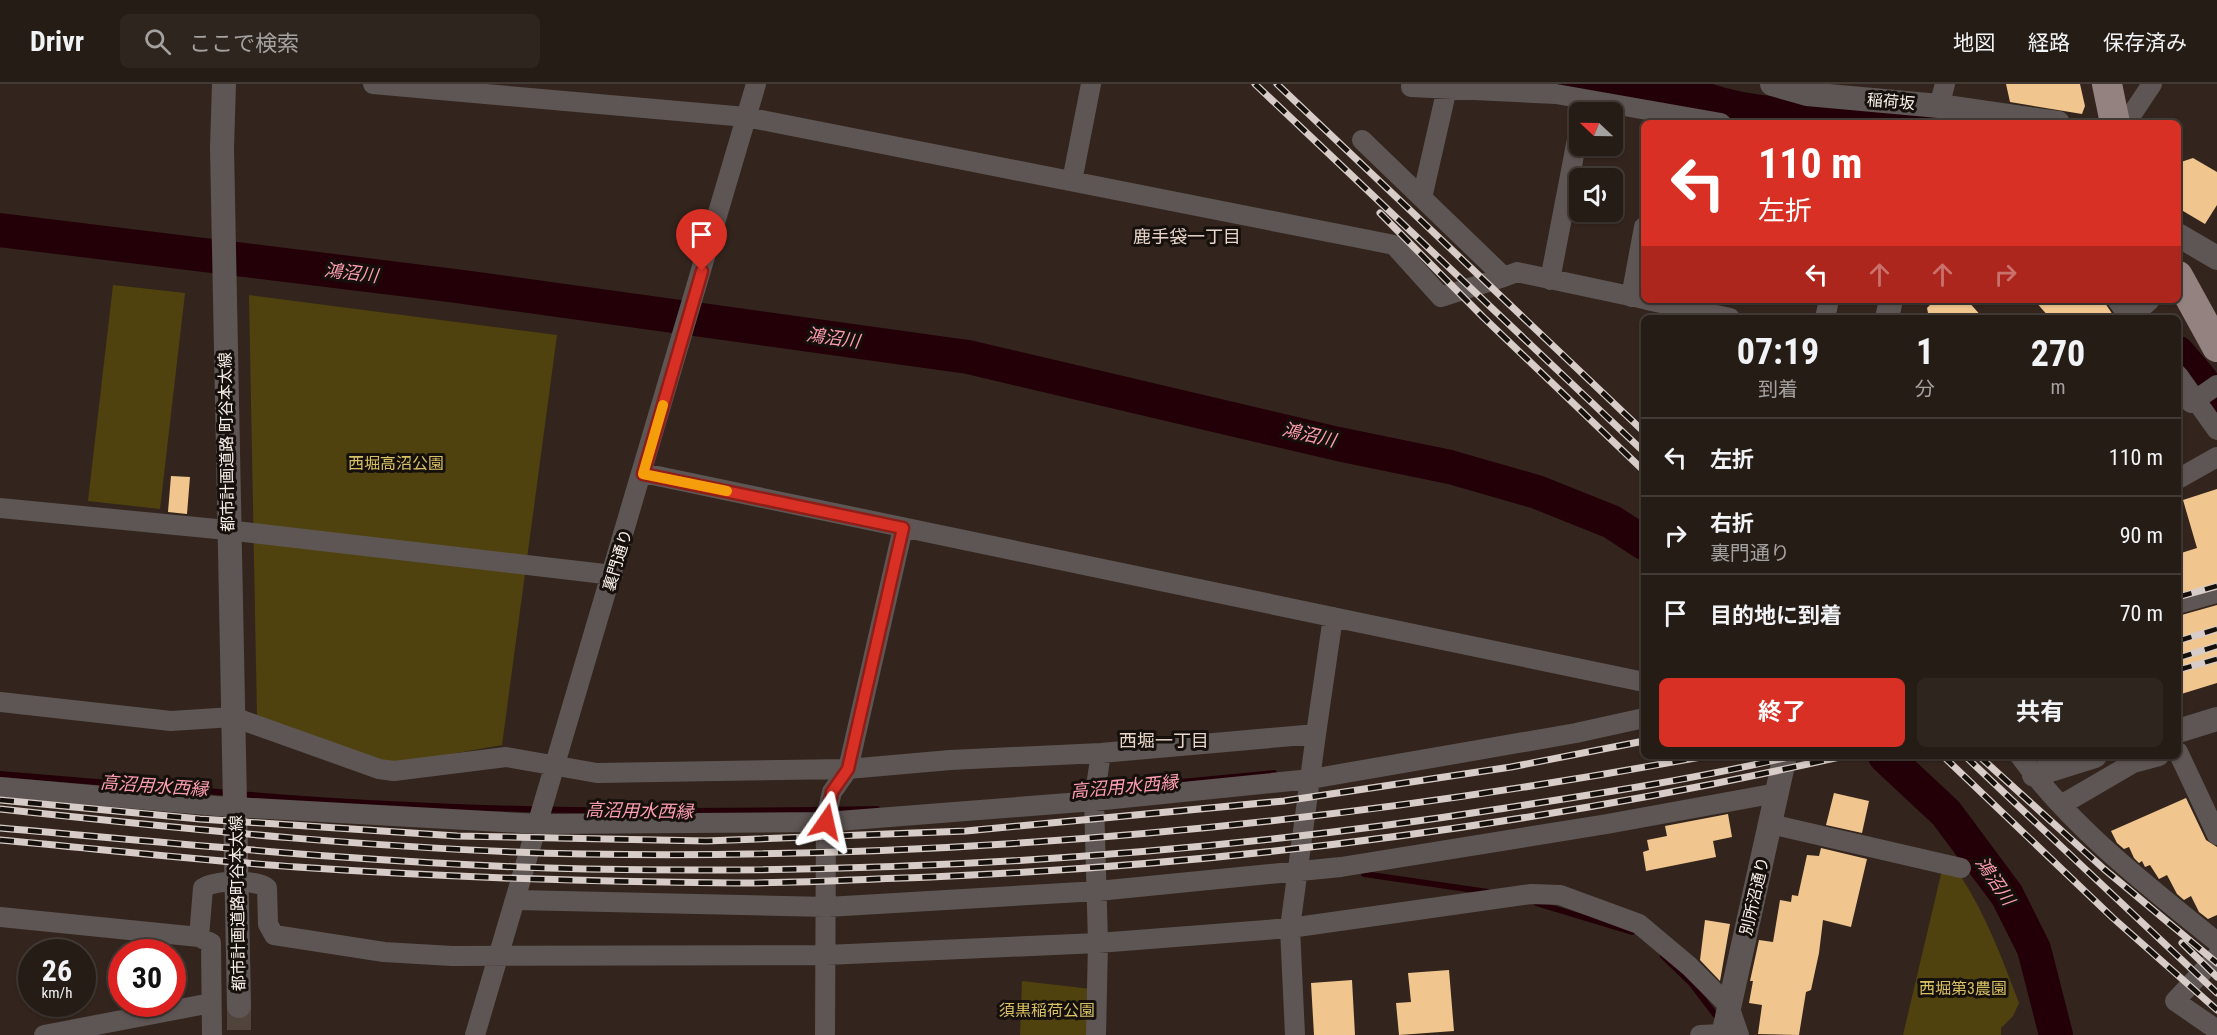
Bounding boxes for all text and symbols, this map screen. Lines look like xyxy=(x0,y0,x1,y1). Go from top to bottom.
search box xyxy=(120,14,540,68)
text: Drivr xyxy=(30,25,84,58)
icon: search xyxy=(141,25,174,58)
text: ここで検索 xyxy=(189,31,299,56)
text: 地図 xyxy=(1953,31,1995,55)
text: 経路 xyxy=(2028,31,2070,55)
text: 保存済み xyxy=(2103,31,2187,55)
street label: 稲荷坂 xyxy=(1866,90,1916,113)
north arrow xyxy=(1569,102,1623,156)
map controls xyxy=(1569,102,1623,222)
text: 110 m xyxy=(1758,139,1863,188)
icon: left xyxy=(1659,144,1737,222)
button: sound xyxy=(1569,168,1623,222)
text: 左折 xyxy=(1758,195,1812,227)
pin xyxy=(676,209,727,271)
icon: arrive xyxy=(685,218,718,251)
district label: 鹿手袋一丁目 xyxy=(1133,226,1241,247)
icon: left xyxy=(1800,258,1833,291)
icon: ahead xyxy=(1863,258,1896,291)
icon: ahead xyxy=(1926,258,1959,291)
icon: right xyxy=(1989,258,2022,291)
water label: 鴻沼川 xyxy=(323,259,381,286)
water label: 鴻沼川 xyxy=(805,323,863,352)
text: 07:19 xyxy=(1737,331,1819,373)
text: 1 xyxy=(1916,331,1934,373)
text: 270 xyxy=(2031,333,2085,375)
street label: 都市計画道路 町谷本太線 xyxy=(215,352,238,532)
text: m xyxy=(2050,375,2066,399)
text: 到着 xyxy=(1758,377,1798,401)
text: 分 xyxy=(1915,377,1935,401)
water label: 鴻沼川 xyxy=(1280,418,1340,451)
icon: left xyxy=(1659,441,1692,474)
text: 110 m xyxy=(2109,445,2163,470)
text: 左折 xyxy=(1710,447,1754,472)
park label: 西堀高沼公園 xyxy=(348,454,444,473)
text: 右折 xyxy=(1710,511,1754,536)
icon: right xyxy=(1659,519,1692,552)
text: 90 m xyxy=(2120,523,2163,548)
street label: 裏門通り xyxy=(599,527,636,594)
text: 裏門通り xyxy=(1710,541,1790,565)
icon: arrive xyxy=(1659,597,1692,630)
text: 70 m xyxy=(2120,601,2163,626)
text: 目的地に到着 xyxy=(1710,603,1842,628)
button: 終了 xyxy=(1659,678,1905,747)
button: 共有 xyxy=(1917,678,2163,747)
district label: 西堀一丁目 xyxy=(1119,730,1209,751)
water label: 高沼用水西縁 xyxy=(99,771,211,800)
water label: 高沼用水西縁 xyxy=(1069,771,1181,802)
position arrow xyxy=(794,790,858,854)
water label: 高沼用水西縁 xyxy=(585,799,695,822)
street label: 都市計画道路町谷本太線 xyxy=(226,815,249,991)
water label: 鴻沼川 xyxy=(1972,852,2020,911)
street label: 別所沼通り xyxy=(1736,855,1773,937)
speed limit sign: 30 xyxy=(108,939,186,1017)
text: 26 xyxy=(42,953,72,988)
park label: 西堀第3農園 xyxy=(1919,979,2007,998)
text: km/h xyxy=(42,984,72,1002)
park label: 須黒稲荷公園 xyxy=(999,1001,1095,1020)

